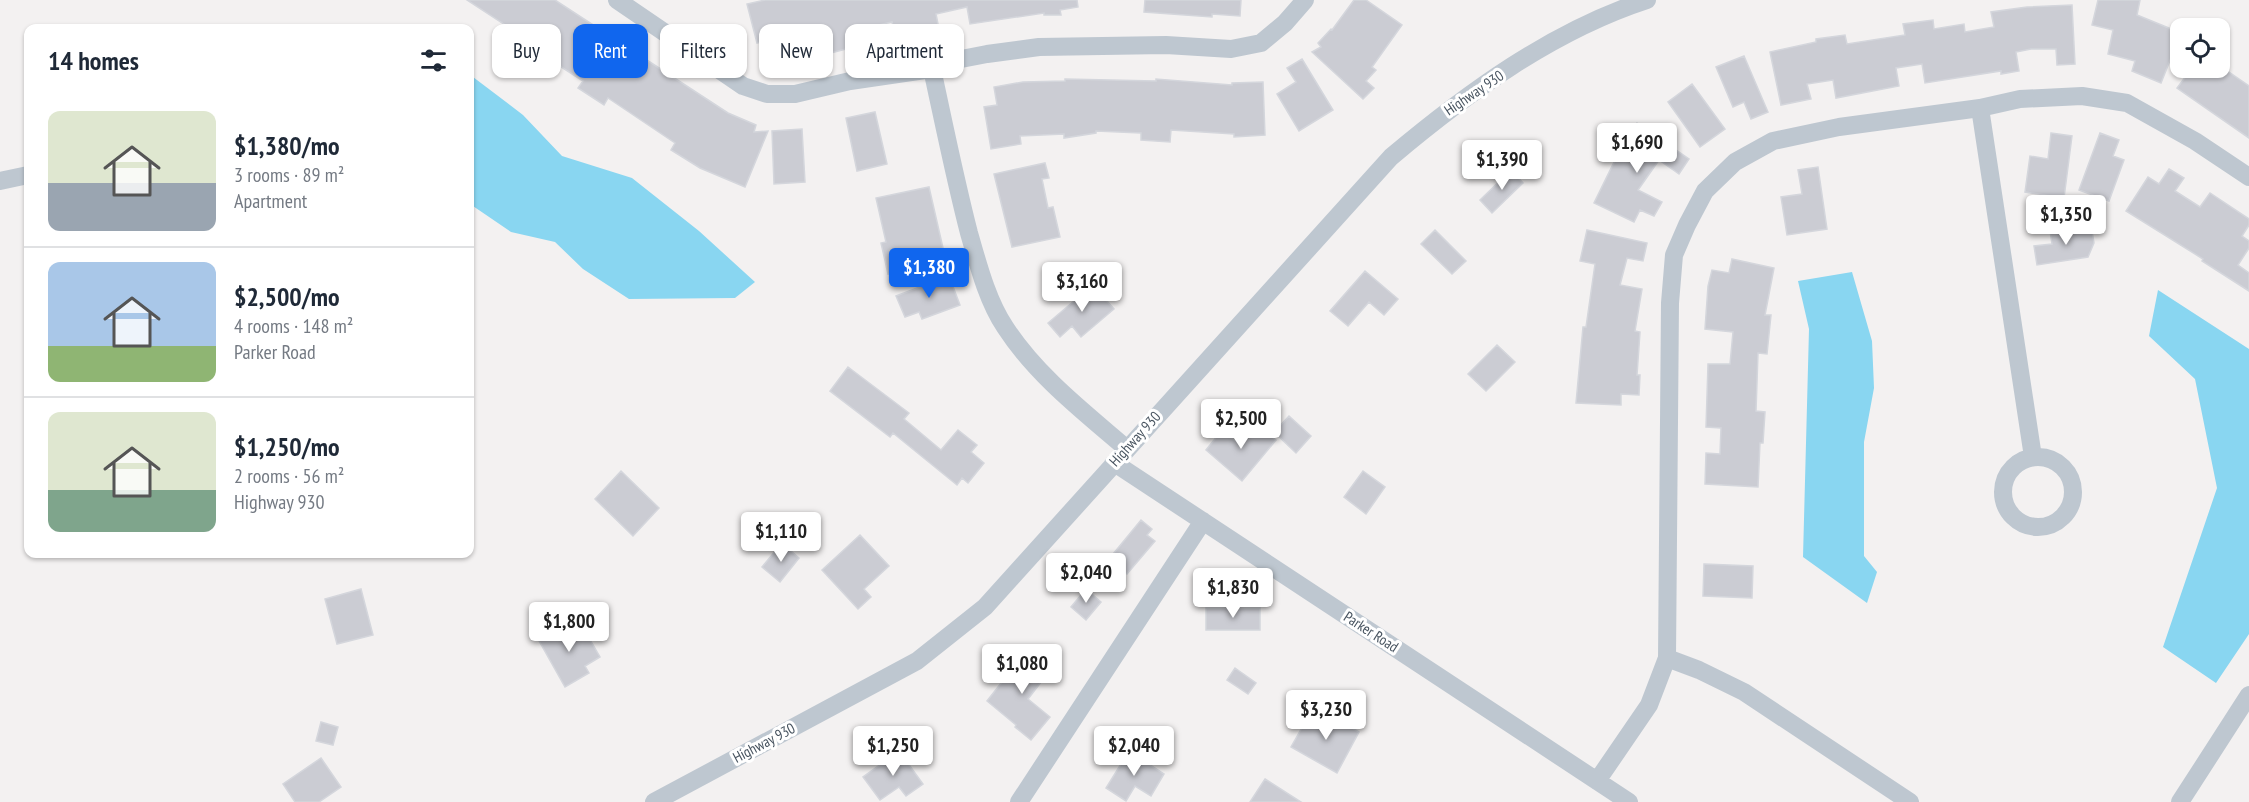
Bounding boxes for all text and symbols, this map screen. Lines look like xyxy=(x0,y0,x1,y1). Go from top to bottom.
map controls xyxy=(2170,18,2230,78)
button: locate xyxy=(2170,18,2230,78)
chip: Buy xyxy=(492,24,561,78)
chip: Rent xyxy=(573,24,648,78)
chip: Filters xyxy=(660,24,747,78)
chip: New xyxy=(759,24,833,78)
chip: Apartment xyxy=(845,24,964,78)
text: 14 homes xyxy=(48,44,139,77)
icon: filters xyxy=(417,44,450,77)
street label: Highway 930 xyxy=(1440,66,1507,119)
pin: $1,690 xyxy=(1588,123,1686,174)
text: $1,380/mo xyxy=(234,129,340,162)
text: $1,690 xyxy=(1611,129,1663,155)
icon: home xyxy=(96,135,168,207)
pin: $1,390 xyxy=(1453,140,1551,191)
text: $1,390 xyxy=(1476,146,1528,172)
text: 3 rooms · 89 m² xyxy=(234,162,344,188)
text: Apartment xyxy=(234,188,307,214)
pin: $1,350 xyxy=(2017,195,2115,246)
text: $1,350 xyxy=(2040,201,2092,227)
pin: $1,380 xyxy=(880,248,978,299)
text: $1,380 xyxy=(903,254,955,280)
pin: $3,160 xyxy=(1033,262,1131,313)
text: $3,160 xyxy=(1056,268,1108,294)
text: $2,500/mo xyxy=(234,280,340,313)
icon: home xyxy=(96,286,168,358)
text: 4 rooms · 148 m² xyxy=(234,313,353,339)
text: Parker Road xyxy=(234,339,316,365)
pin: $2,500 xyxy=(1192,399,1290,450)
text: $2,500 xyxy=(1215,405,1267,431)
street label: Highway 930 xyxy=(1105,407,1165,470)
text: $1,250/mo xyxy=(234,430,340,463)
icon: home xyxy=(96,436,168,508)
text: 2 rooms · 56 m² xyxy=(234,463,344,489)
text: Highway 930 xyxy=(234,489,324,515)
pin: $1,110 xyxy=(732,512,830,563)
text: $1,110 xyxy=(755,518,807,544)
pin: $2,040 xyxy=(1037,553,1135,604)
text: $2,040 xyxy=(1060,559,1112,585)
pin: $1,830 xyxy=(1184,568,1282,619)
text: $1,830 xyxy=(1207,574,1259,600)
pin: $1,800 xyxy=(520,602,618,653)
street label: Parker Road xyxy=(1340,607,1402,656)
text: $1,800 xyxy=(543,608,595,634)
pin: $1,080 xyxy=(973,644,1071,695)
text: $1,080 xyxy=(996,650,1048,676)
pin: $3,230 xyxy=(1277,690,1375,741)
text: $3,230 xyxy=(1300,696,1352,722)
street label: Highway 930 xyxy=(729,718,798,767)
pin: $1,250 xyxy=(844,726,942,777)
pin: $2,040 xyxy=(1085,726,1183,777)
text: $1,250 xyxy=(867,732,919,758)
text: $2,040 xyxy=(1108,732,1160,758)

